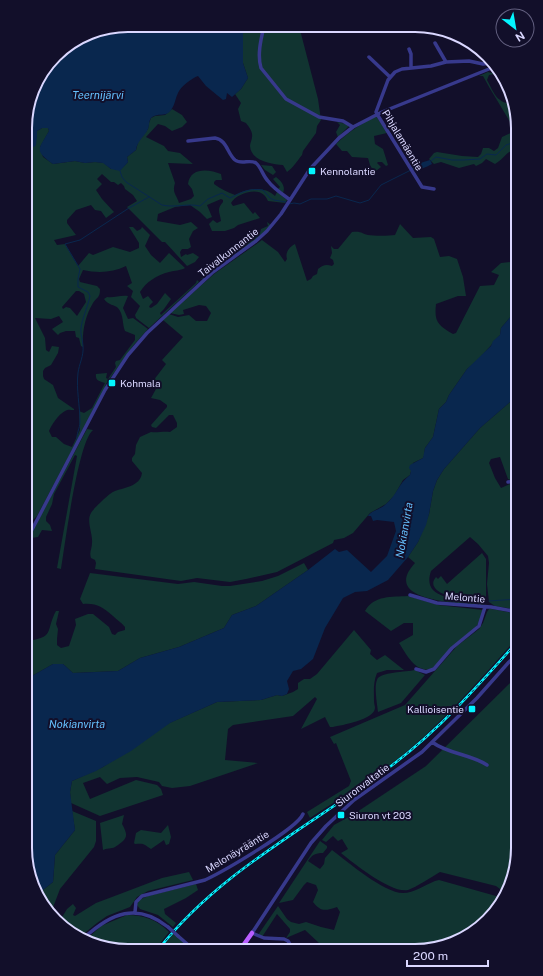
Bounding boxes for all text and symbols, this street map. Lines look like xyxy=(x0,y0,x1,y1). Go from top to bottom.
north arrow xyxy=(495,8,535,48)
text: N xyxy=(513,29,527,44)
water label: Teernijärvi xyxy=(72,89,124,101)
street label: Pihjalamäentie xyxy=(380,107,426,173)
place label: Kennolantie xyxy=(320,165,376,177)
marker: Kennolantie xyxy=(307,166,317,176)
street label: Taivalkunnantie xyxy=(196,225,261,279)
place label: Kohmala xyxy=(120,377,161,389)
marker: Kohmala xyxy=(107,378,117,388)
water label: Nokianvirta xyxy=(393,501,415,559)
street label: Melontie xyxy=(444,589,486,605)
place label: Kallioisentie xyxy=(407,703,464,715)
marker: Kallioisentie xyxy=(467,704,477,714)
water label: Nokianvirta xyxy=(49,718,105,730)
street label: Siuronvaltatie xyxy=(333,761,392,809)
place label: Siuron vt 203 xyxy=(349,809,411,821)
marker: Siuron vt 203 xyxy=(336,810,346,820)
street label: Melonäyrääntie xyxy=(203,827,271,875)
scale bar xyxy=(407,942,488,968)
text: 200 m xyxy=(413,949,448,963)

